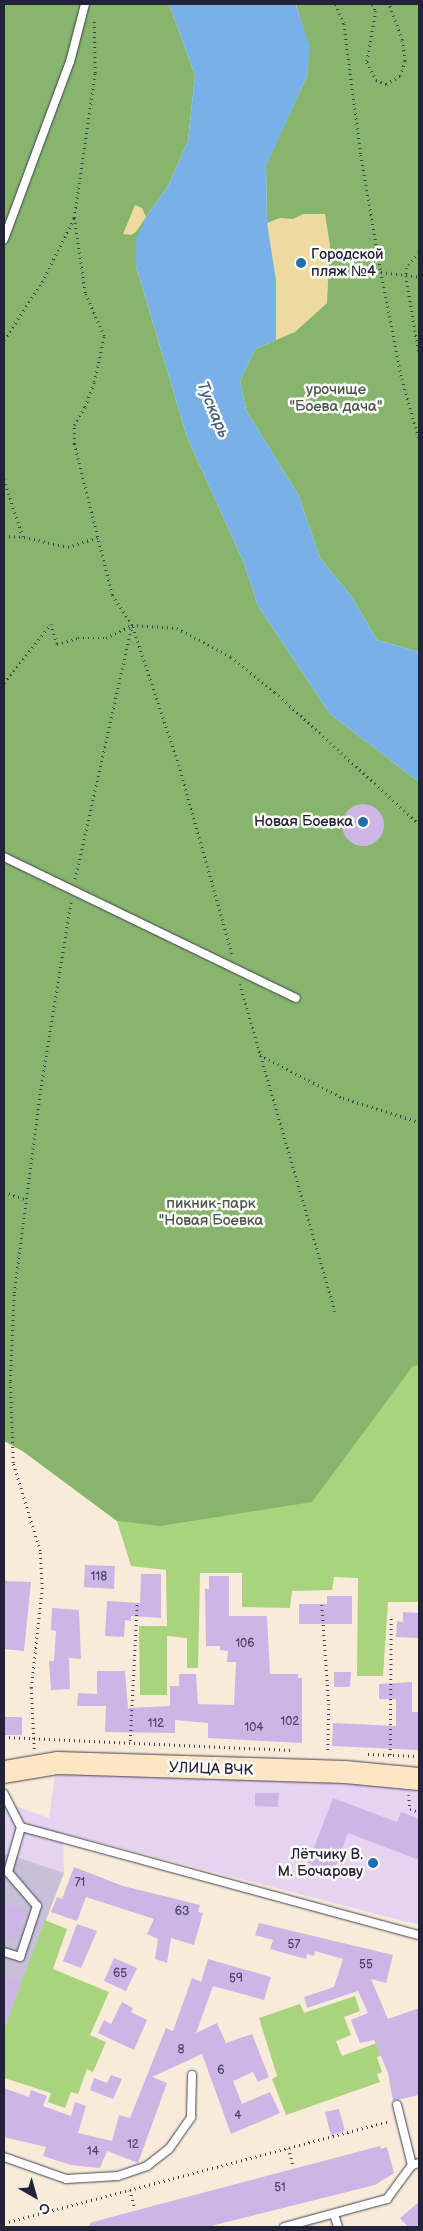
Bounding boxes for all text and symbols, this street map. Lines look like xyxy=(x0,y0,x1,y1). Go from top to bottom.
place label: Городской пляж №4 xyxy=(311,245,384,280)
marker: Городской пляж №4 xyxy=(295,257,307,269)
water label: Тускарь xyxy=(192,379,232,441)
park label: урочище "Боева дача" xyxy=(289,380,383,415)
place label: Новая Боевка xyxy=(254,813,353,831)
marker: Новая Боевка xyxy=(357,816,369,828)
park label: пикник-парк "Новая Боевка xyxy=(159,1194,263,1229)
house number: 118 xyxy=(91,1570,107,1584)
house number: 106 xyxy=(235,1637,255,1651)
house number: 102 xyxy=(281,1715,299,1729)
house number: 112 xyxy=(148,1717,164,1731)
house number: 104 xyxy=(244,1721,264,1735)
street label: УЛИЦА ВЧК xyxy=(169,1759,253,1779)
place label: Лётчику В. М. Бочарову xyxy=(278,1845,363,1880)
marker: Лётчику В. М. Бочарову xyxy=(367,1857,379,1869)
house number: 71 xyxy=(75,1876,85,1890)
house number: 63 xyxy=(175,1905,189,1919)
house number: 57 xyxy=(288,1938,300,1952)
house number: 55 xyxy=(359,1958,373,1972)
house number: 65 xyxy=(113,1967,127,1981)
house number: 59 xyxy=(229,1972,243,1986)
house number: 8 xyxy=(178,2043,184,2057)
house number: 6 xyxy=(217,2064,225,2078)
house number: 4 xyxy=(234,2109,242,2123)
house number: 12 xyxy=(127,2138,139,2152)
house number: 14 xyxy=(87,2145,99,2159)
north arrow xyxy=(10,2171,60,2221)
house number: 51 xyxy=(274,2181,286,2195)
text: С xyxy=(35,2199,54,2218)

